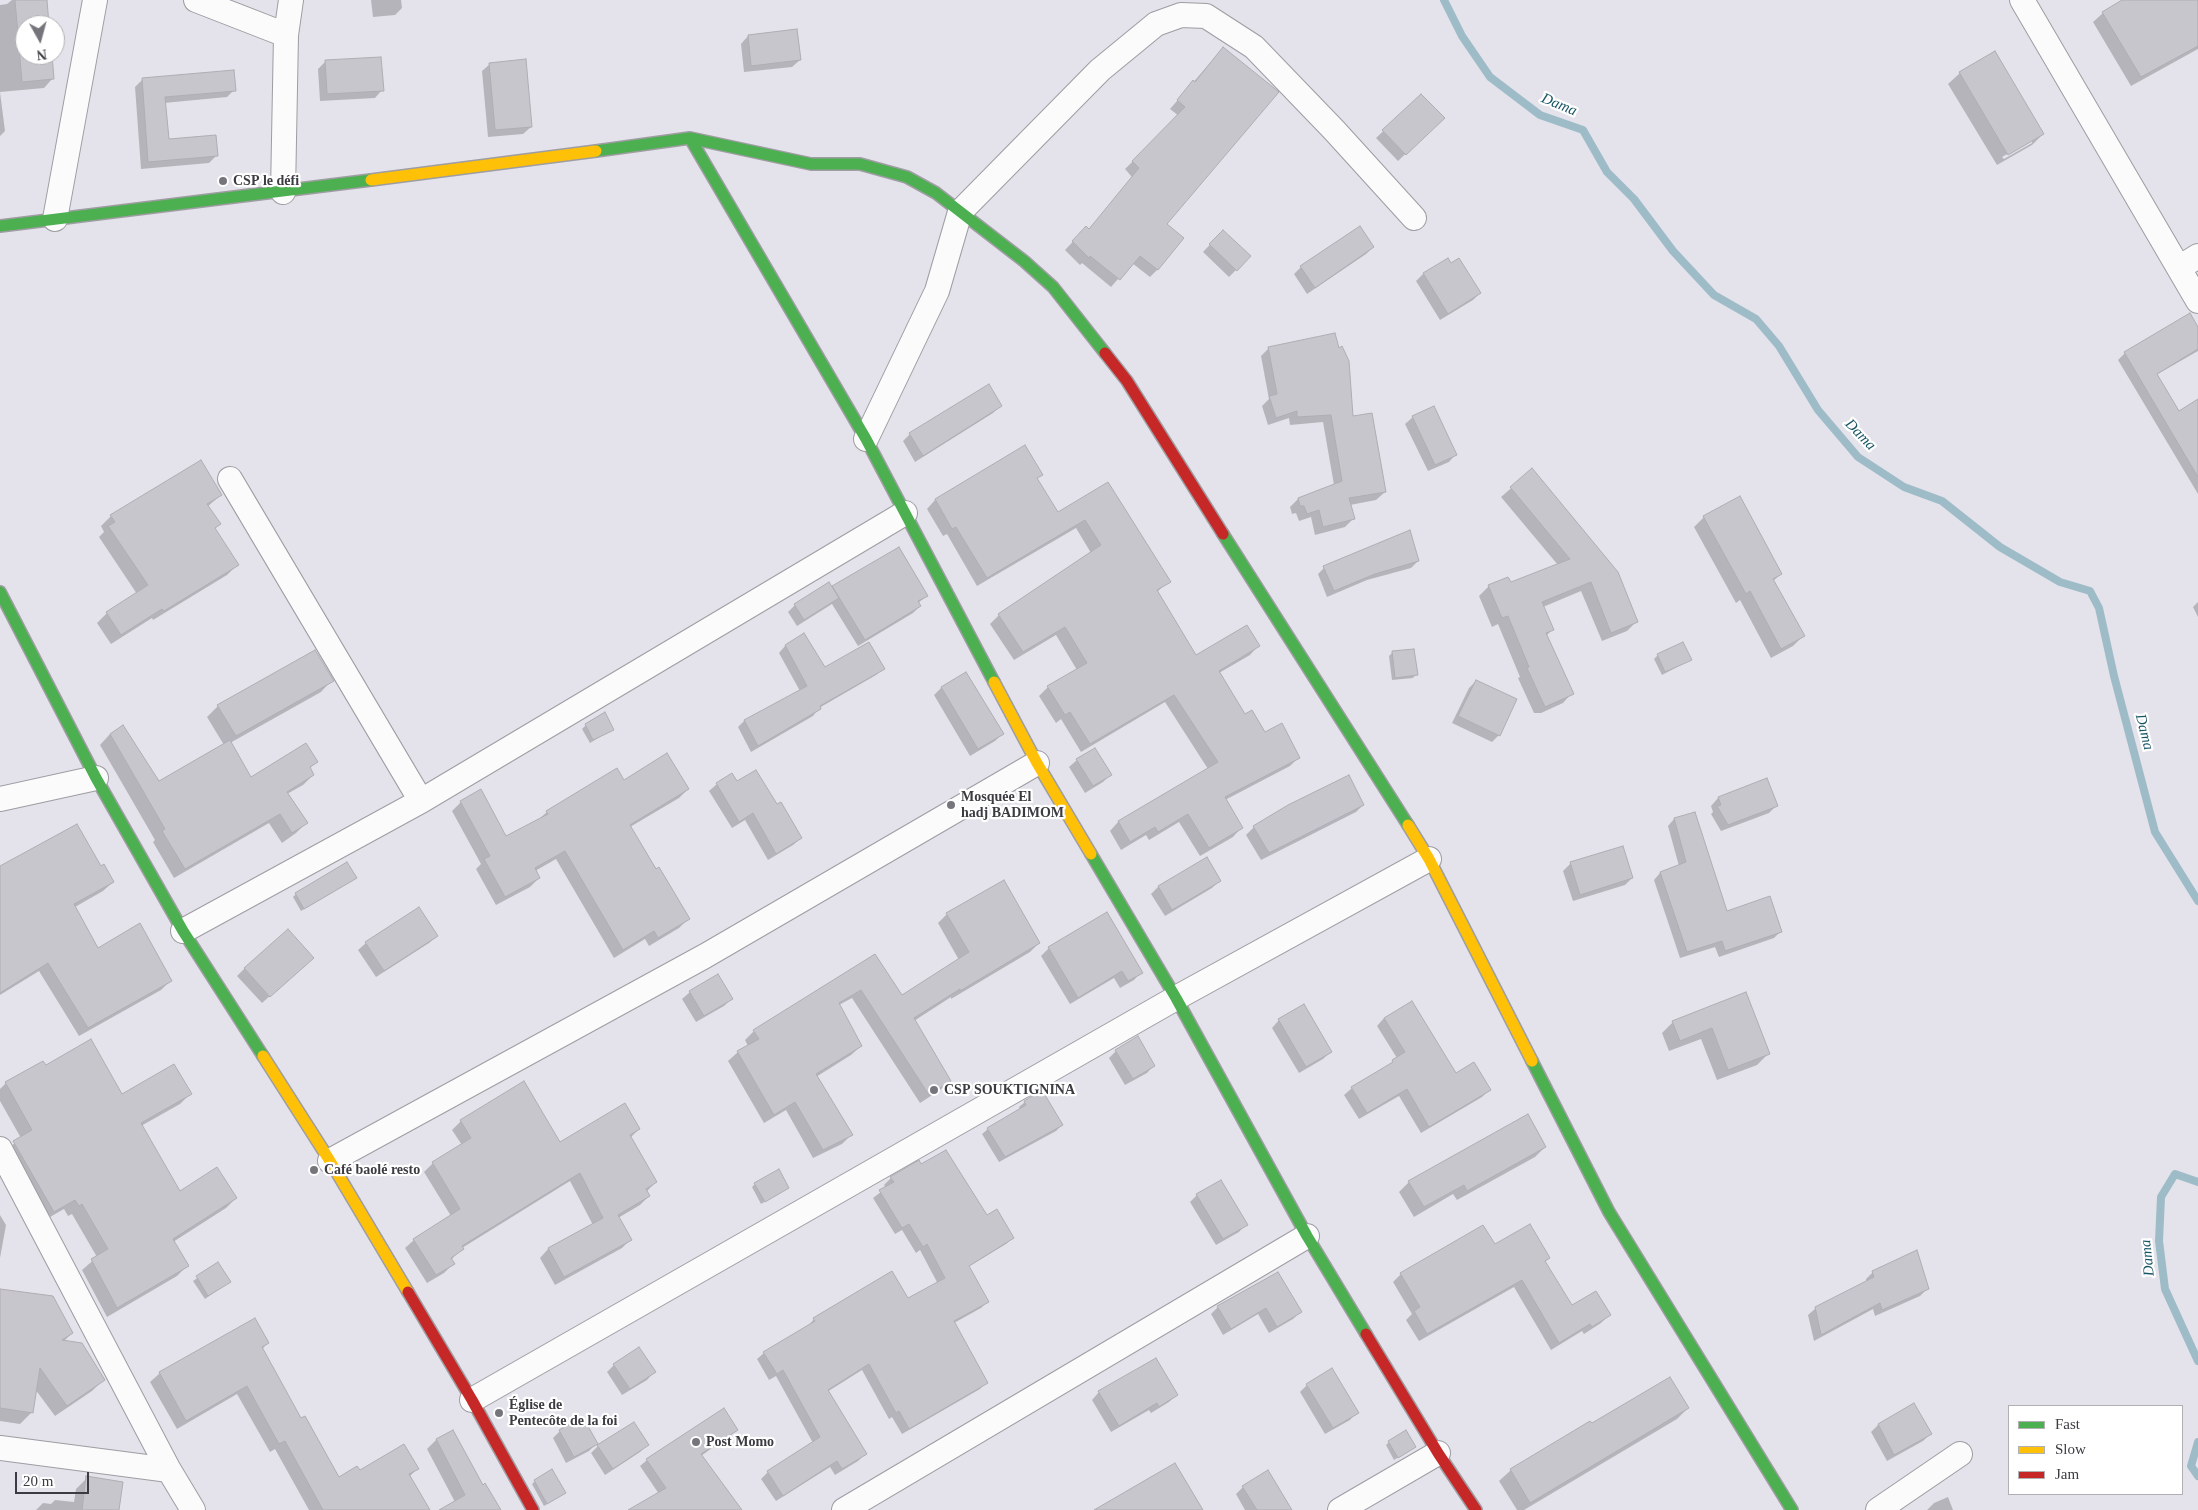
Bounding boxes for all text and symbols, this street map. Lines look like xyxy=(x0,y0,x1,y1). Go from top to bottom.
north arrow xyxy=(15,15,65,65)
text: N xyxy=(36,46,48,62)
water label: Dama xyxy=(1539,90,1579,120)
place label: CSP le défi xyxy=(233,173,299,189)
marker: CSP le défi xyxy=(217,175,229,187)
water label: Dama xyxy=(1841,416,1879,454)
water label: Dama xyxy=(2131,712,2157,752)
place label: Mosquée El hadj BADIMOM xyxy=(961,789,1064,822)
marker: Mosquée El hadj BADIMOM xyxy=(945,799,957,811)
place label: CSP SOUKTIGNINA xyxy=(944,1082,1075,1098)
marker: CSP SOUKTIGNINA xyxy=(928,1084,940,1096)
place label: Café baolé resto xyxy=(324,1162,420,1178)
marker: Café baolé resto xyxy=(308,1164,320,1176)
water label: Dama xyxy=(2137,1239,2159,1277)
place label: Église de Pentecôte de la foi xyxy=(509,1397,617,1430)
legend xyxy=(2008,1405,2183,1495)
marker: Église de Pentecôte de la foi xyxy=(493,1407,505,1419)
text: Fast xyxy=(2055,1416,2080,1432)
place label: Post Momo xyxy=(706,1434,774,1450)
marker: Post Momo xyxy=(690,1436,702,1448)
text: Slow xyxy=(2055,1441,2086,1457)
scale bar xyxy=(18,1462,91,1494)
text: Jam xyxy=(2055,1466,2079,1482)
text: 20 m xyxy=(23,1473,53,1489)

